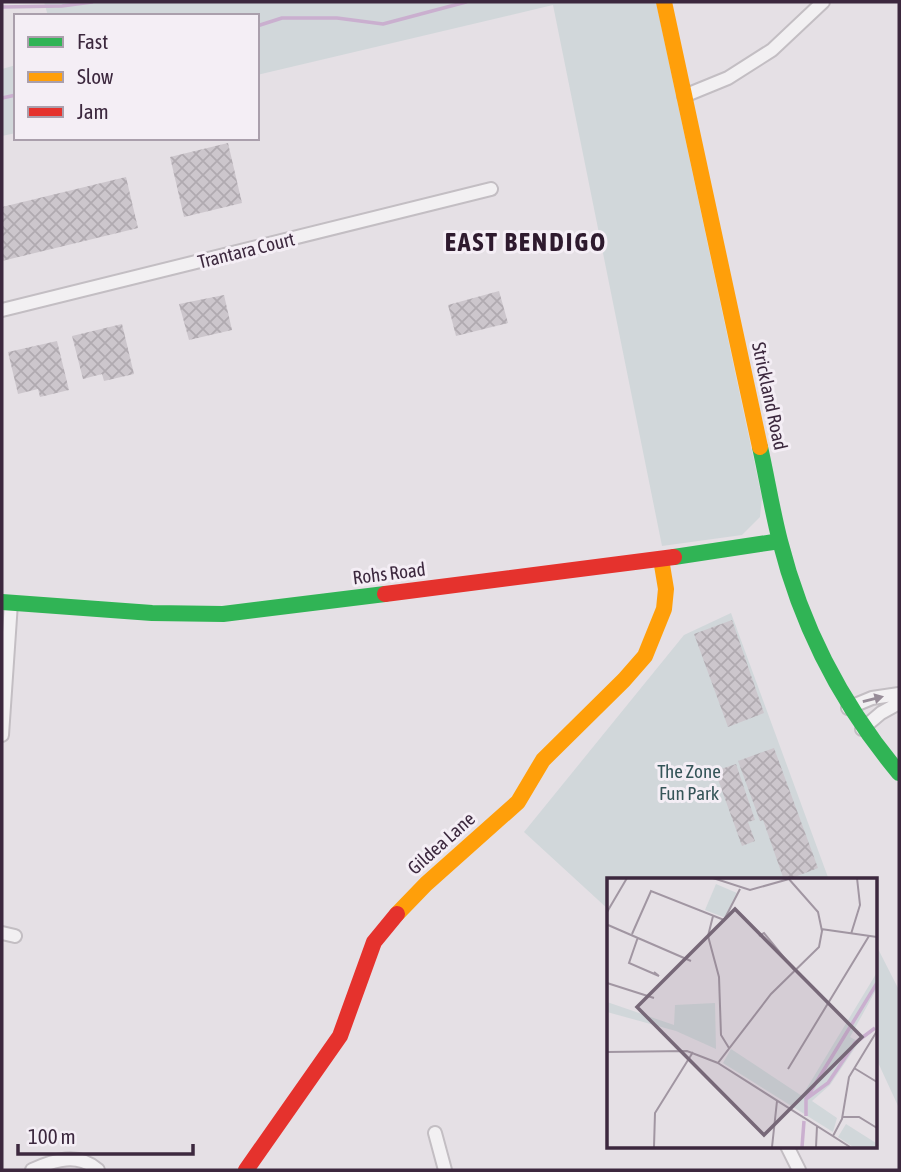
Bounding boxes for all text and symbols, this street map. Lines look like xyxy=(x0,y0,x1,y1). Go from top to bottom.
legend xyxy=(14,14,259,140)
text: Fast xyxy=(77,29,108,53)
text: Slow xyxy=(77,64,114,88)
text: Jam xyxy=(77,99,109,123)
street label: Trantara Court xyxy=(195,227,297,273)
district label: EAST BENDIGO xyxy=(445,227,607,257)
street label: Strickland Road xyxy=(748,340,792,452)
street label: Rohs Road xyxy=(351,558,427,588)
one-way arrow xyxy=(862,693,884,704)
park label: The Zone Fun Park xyxy=(657,760,721,804)
street label: Gildea Lane xyxy=(403,807,479,879)
inset map xyxy=(607,878,876,1148)
scale bar xyxy=(18,1112,192,1156)
text: 100 m xyxy=(28,1124,76,1148)

